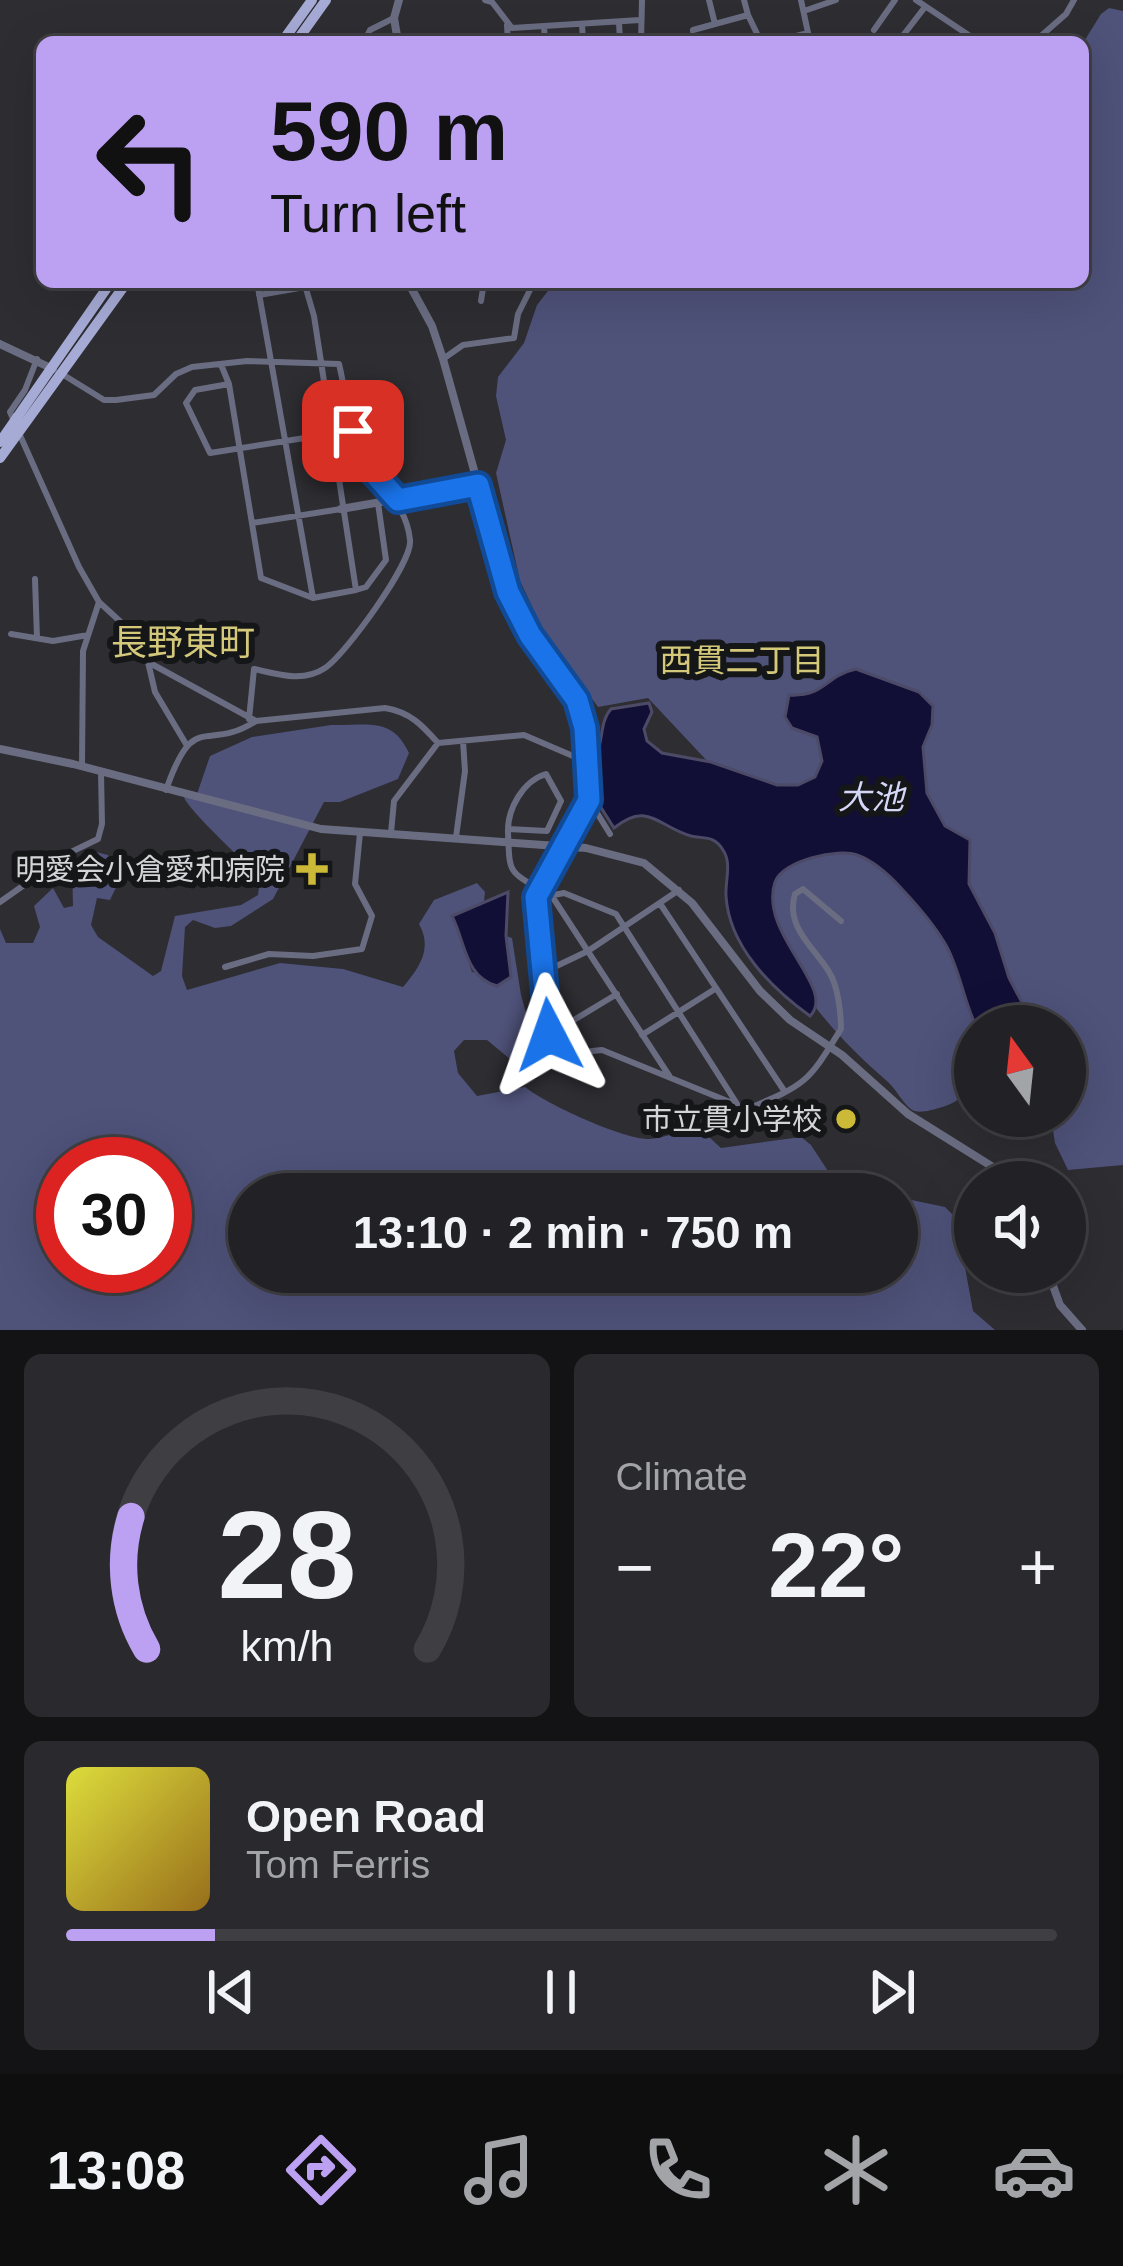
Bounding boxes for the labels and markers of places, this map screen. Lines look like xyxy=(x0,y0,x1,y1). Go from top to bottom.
pin xyxy=(302,380,404,482)
place label: 明愛会小倉愛和病院 xyxy=(15,853,285,886)
marker: 明愛会小倉愛和病院 xyxy=(296,853,328,885)
place label: 市立貫小学校 xyxy=(642,1103,822,1136)
marker: 市立貫小学校 xyxy=(833,1106,859,1132)

